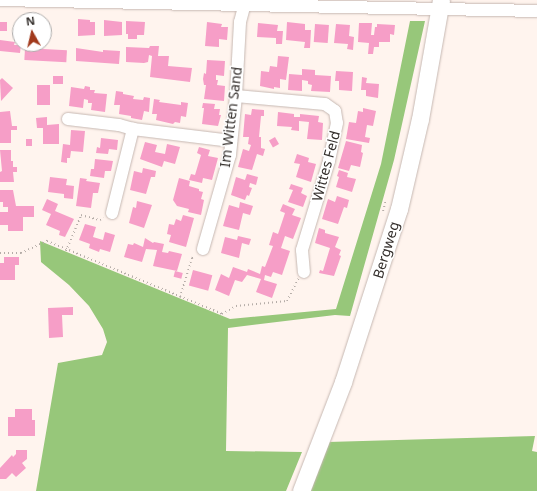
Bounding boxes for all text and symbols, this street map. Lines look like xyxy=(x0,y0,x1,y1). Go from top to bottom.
north arrow xyxy=(12,12,52,52)
text: N xyxy=(25,13,36,29)
street label: Im Witten Sand xyxy=(216,66,246,168)
street label: Wittes Feld xyxy=(309,129,343,203)
street label: Bergweg xyxy=(369,219,403,281)

